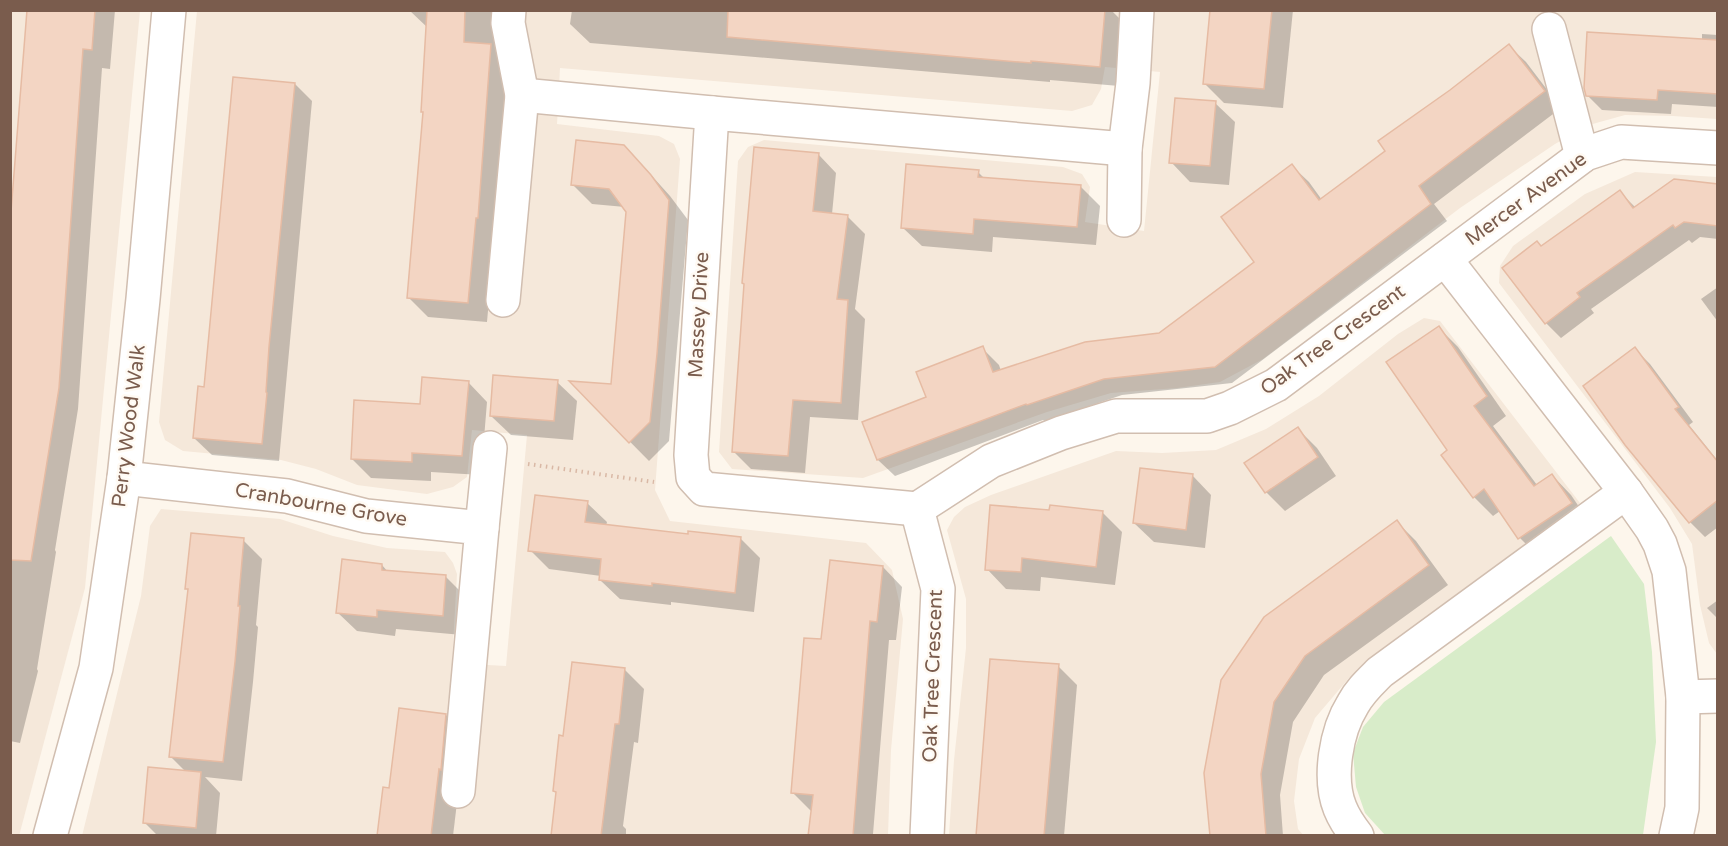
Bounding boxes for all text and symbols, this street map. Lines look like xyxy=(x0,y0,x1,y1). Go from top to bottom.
street label: Mercer Avenue xyxy=(1461,147,1591,251)
street label: Massey Drive xyxy=(684,251,714,379)
street label: Oak Tree Crescent xyxy=(1256,279,1410,401)
street label: Perry Wood Walk xyxy=(107,343,151,509)
street label: Cranbourne Grove xyxy=(233,478,409,532)
street label: Oak Tree Crescent xyxy=(918,589,948,763)

